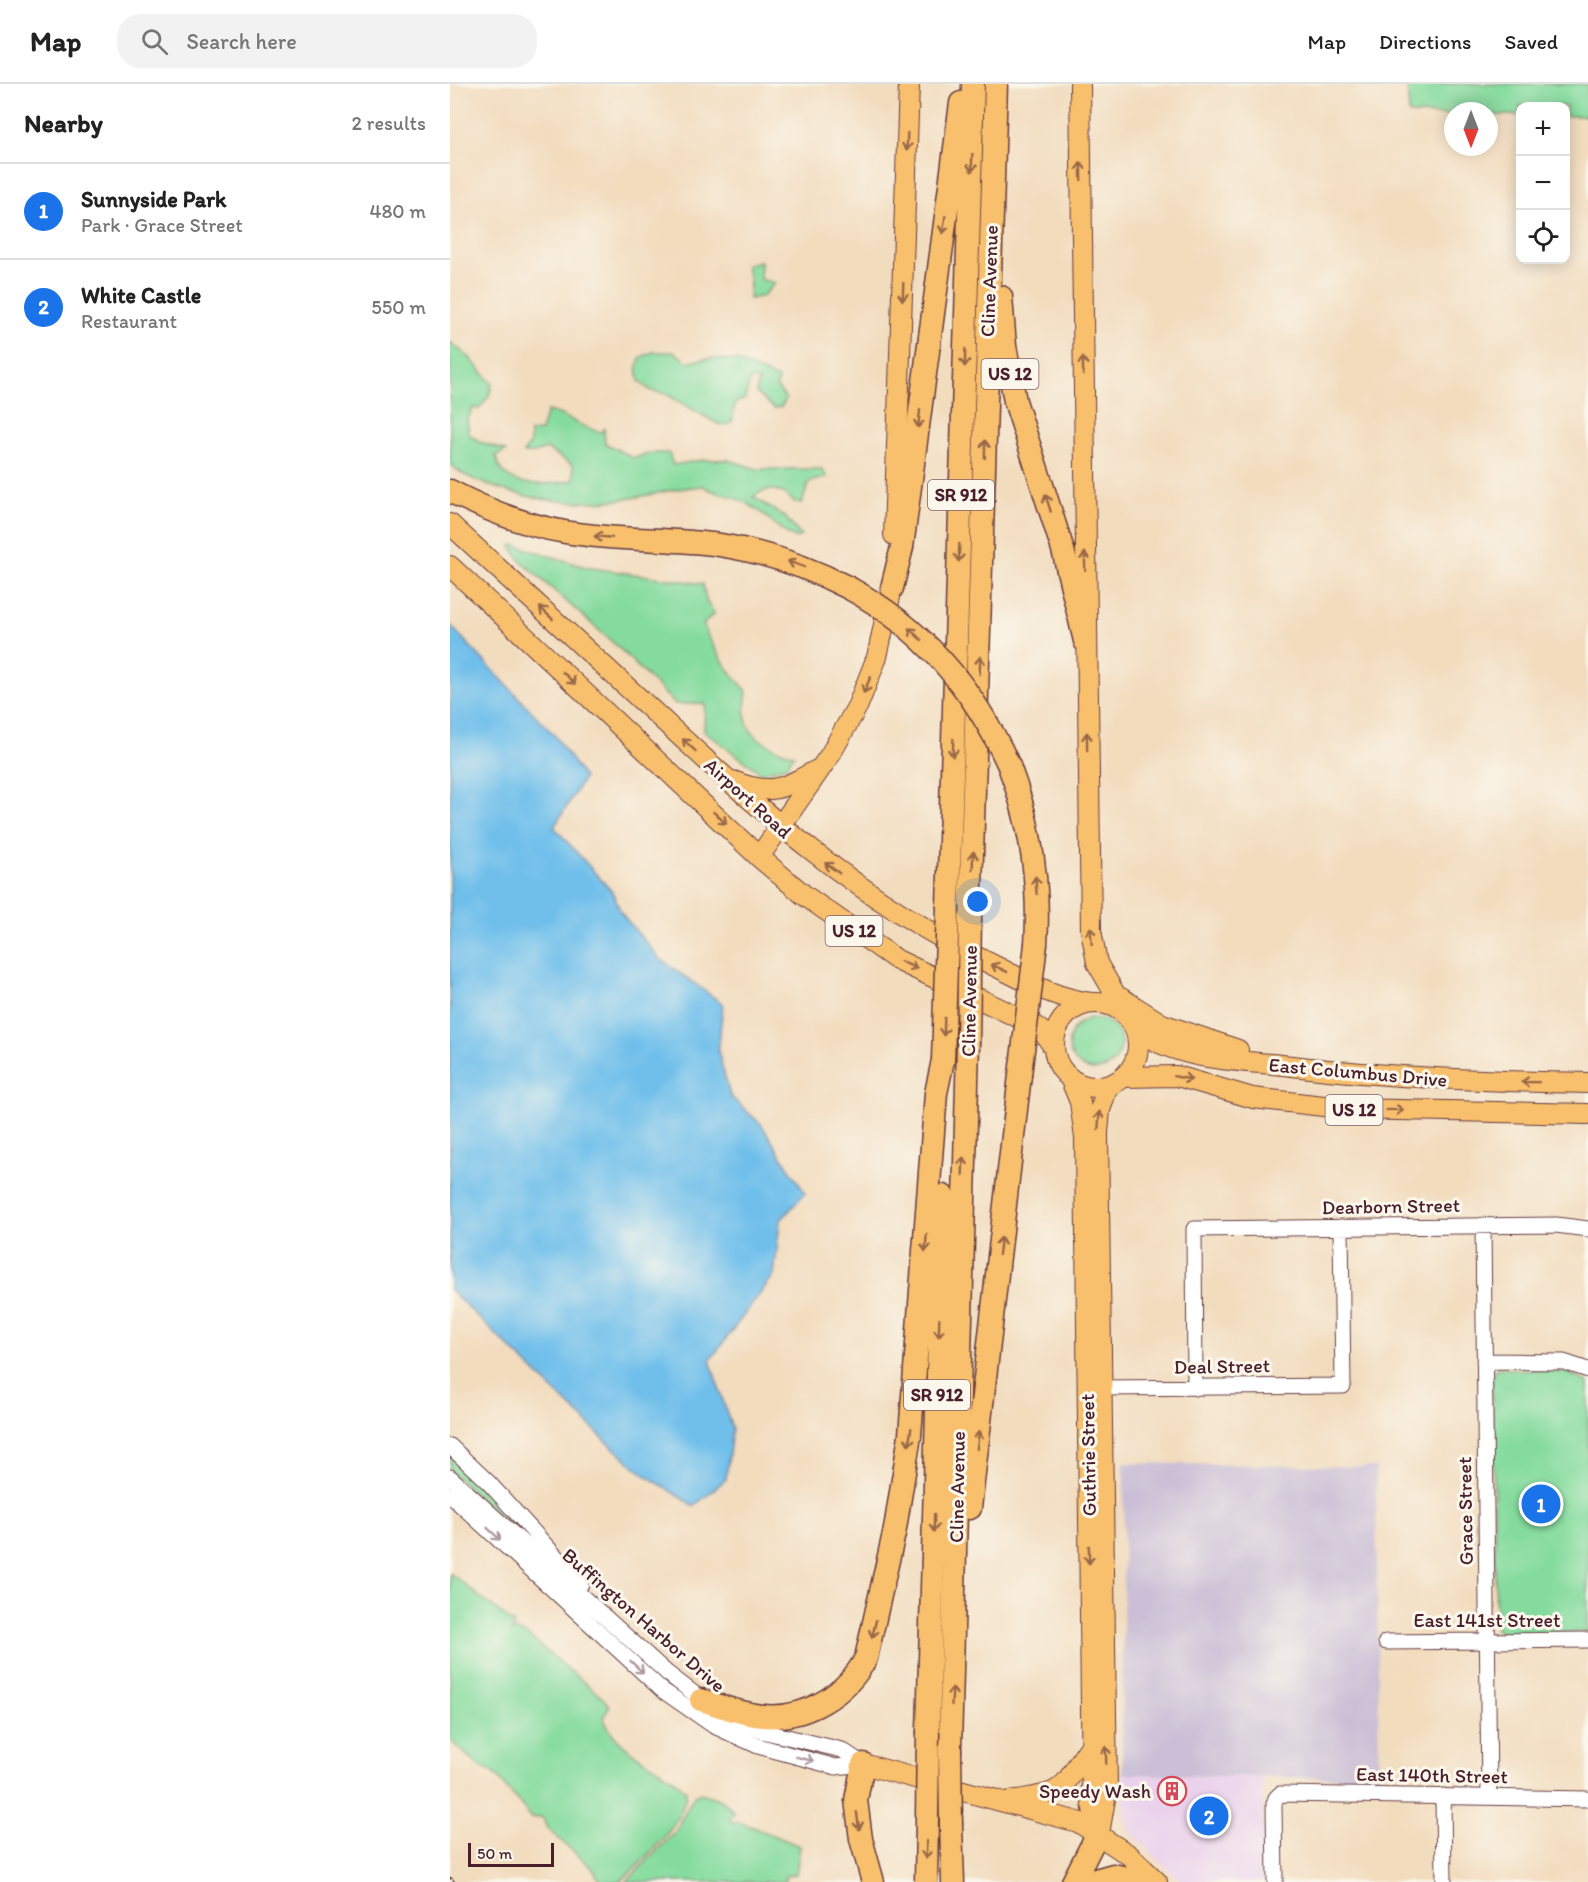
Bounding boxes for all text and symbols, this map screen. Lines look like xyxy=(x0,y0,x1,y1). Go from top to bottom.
search box xyxy=(117,14,537,68)
text: Map xyxy=(30,24,81,58)
icon: search xyxy=(138,25,171,58)
text: Search here xyxy=(186,28,297,55)
text: Map xyxy=(1308,29,1346,54)
text: Directions xyxy=(1379,29,1471,54)
text: Saved xyxy=(1504,29,1558,54)
north arrow xyxy=(1444,102,1498,156)
map controls xyxy=(1516,102,1570,264)
button: + xyxy=(1516,102,1570,156)
text: Nearby xyxy=(24,107,103,139)
text: 2 results xyxy=(352,111,426,135)
one-way arrow xyxy=(902,132,913,152)
one-way arrow xyxy=(966,153,978,173)
button: − xyxy=(1516,156,1570,210)
one-way arrow xyxy=(1075,162,1087,182)
text: Sunnyside Park xyxy=(81,186,226,213)
text: 1 xyxy=(39,199,48,223)
text: 480 m xyxy=(369,199,426,223)
button: locate xyxy=(1516,210,1570,264)
text: Park · Grace Street xyxy=(81,213,243,237)
one-way arrow xyxy=(938,215,949,235)
street label: Cline Avenue xyxy=(975,225,1003,337)
one-way arrow xyxy=(897,281,908,301)
text: White Castle xyxy=(81,282,201,309)
text: 2 xyxy=(38,295,49,319)
text: 550 m xyxy=(371,295,426,319)
text: Restaurant xyxy=(81,309,177,333)
one-way arrow xyxy=(960,348,971,368)
one-way arrow xyxy=(1077,357,1089,377)
road number: US 12 xyxy=(982,359,1038,389)
one-way arrow xyxy=(913,408,924,428)
one-way arrow xyxy=(979,440,991,460)
road number: SR 912 xyxy=(928,480,994,510)
one-way arrow xyxy=(1042,494,1053,513)
one-way arrow xyxy=(594,531,614,542)
one-way arrow xyxy=(953,543,965,563)
one-way arrow xyxy=(1079,552,1091,572)
one-way arrow xyxy=(787,558,806,569)
one-way arrow xyxy=(538,605,553,620)
one-way arrow xyxy=(908,627,923,641)
one-way arrow xyxy=(974,656,986,676)
one-way arrow xyxy=(561,671,576,685)
one-way arrow xyxy=(861,676,872,694)
one-way arrow xyxy=(1081,732,1093,752)
one-way arrow xyxy=(682,738,697,752)
one-way arrow xyxy=(948,738,959,758)
street label: Airport Road xyxy=(699,753,797,844)
one-way arrow xyxy=(712,811,727,825)
one-way arrow xyxy=(968,851,979,871)
one-way arrow xyxy=(824,862,840,874)
one-way arrow xyxy=(1031,876,1042,896)
your location xyxy=(963,887,992,916)
road number: US 12 xyxy=(826,916,882,946)
one-way arrow xyxy=(1086,927,1097,947)
street label: Cline Avenue xyxy=(956,945,982,1057)
one-way arrow xyxy=(899,959,917,971)
one-way arrow xyxy=(990,962,1008,973)
one-way arrow xyxy=(938,1017,950,1037)
street label: East Columbus Drive xyxy=(1268,1052,1448,1092)
one-way arrow xyxy=(1172,1073,1192,1084)
one-way arrow xyxy=(1520,1076,1540,1088)
road number: US 12 xyxy=(1326,1095,1382,1125)
one-way arrow xyxy=(1384,1105,1404,1116)
one-way arrow xyxy=(1094,1111,1105,1131)
one-way arrow xyxy=(958,1156,969,1176)
street label: Dearborn Street xyxy=(1322,1193,1460,1219)
one-way arrow xyxy=(920,1233,931,1253)
one-way arrow xyxy=(995,1237,1006,1256)
one-way arrow xyxy=(934,1318,945,1338)
street label: Deal Street xyxy=(1174,1353,1270,1379)
road number: SR 912 xyxy=(904,1380,970,1410)
street label: Guthrie Street xyxy=(1075,1393,1101,1517)
one-way arrow xyxy=(904,1427,915,1447)
one-way arrow xyxy=(973,1430,984,1450)
street label: Cline Avenue xyxy=(944,1431,970,1543)
street label: Grace Street xyxy=(1452,1456,1478,1566)
pin: 1 xyxy=(1522,1482,1560,1526)
one-way arrow xyxy=(928,1513,939,1533)
one-way arrow xyxy=(486,1527,501,1541)
street label: Buffington Harbor Drive xyxy=(558,1543,730,1697)
one-way arrow xyxy=(1083,1544,1095,1564)
street label: East 141st Street xyxy=(1413,1608,1561,1632)
one-way arrow xyxy=(868,1619,880,1638)
one-way arrow xyxy=(629,1660,644,1674)
one-way arrow xyxy=(946,1687,957,1707)
one-way arrow xyxy=(1100,1745,1112,1765)
one-way arrow xyxy=(795,1753,814,1765)
street label: East 140th Street xyxy=(1356,1762,1508,1788)
building icon: Speedy Wash xyxy=(1156,1775,1188,1807)
place label: Speedy Wash xyxy=(1039,1779,1151,1803)
pin: 2 xyxy=(1190,1794,1228,1838)
one-way arrow xyxy=(853,1811,864,1831)
scale bar xyxy=(468,1840,554,1868)
one-way arrow xyxy=(920,1840,932,1860)
text: 50 m xyxy=(477,1844,512,1863)

